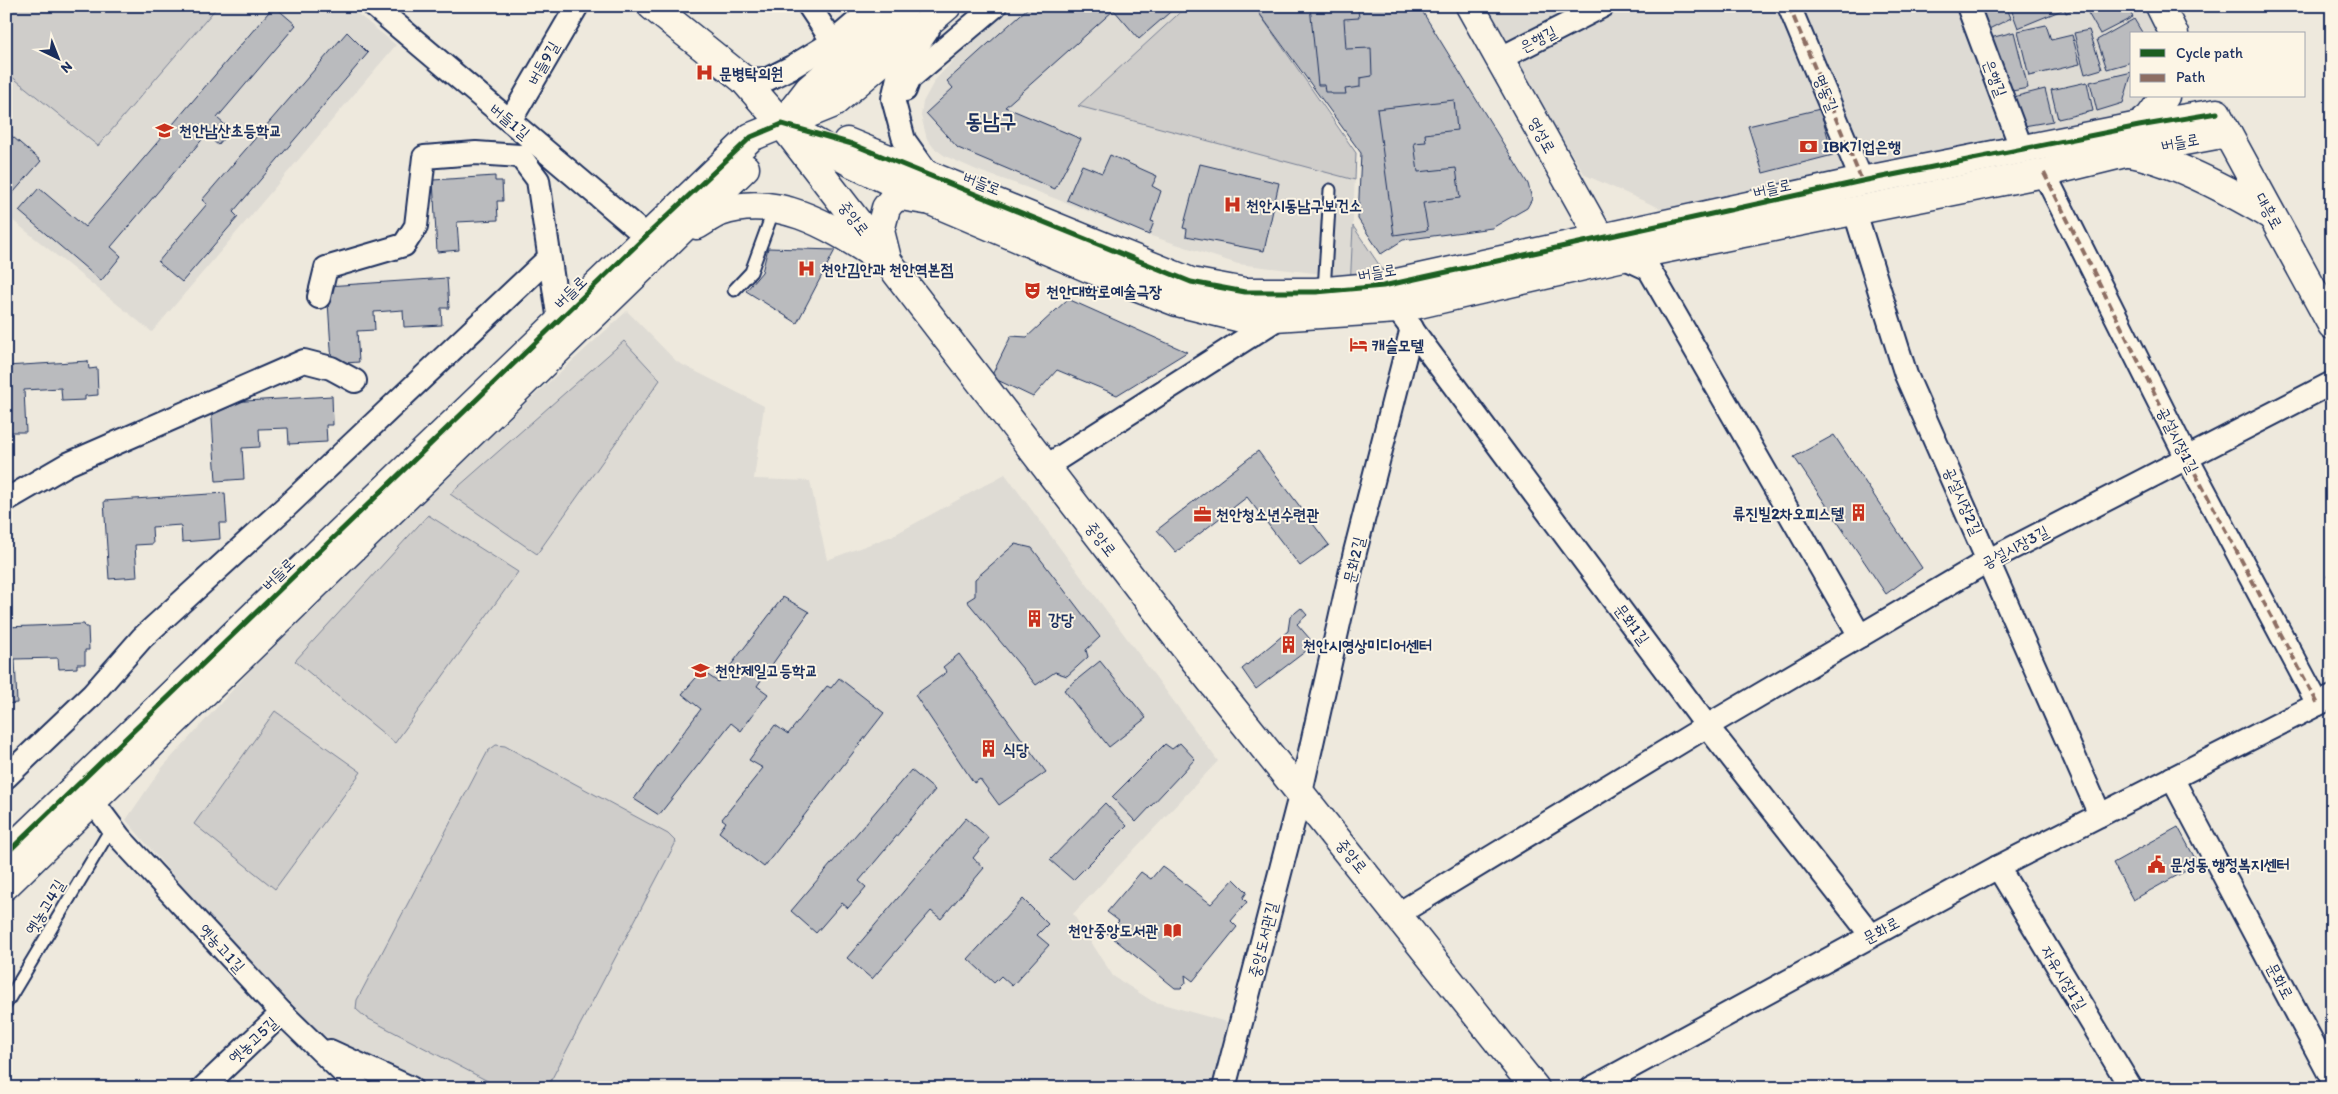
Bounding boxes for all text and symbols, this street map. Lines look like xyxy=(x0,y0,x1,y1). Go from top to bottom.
street label: 은행길 xyxy=(1516,22,1560,56)
north arrow xyxy=(32,32,82,82)
legend xyxy=(2130,32,2306,98)
street label: 버들9길 xyxy=(523,38,563,88)
text: Cycle path xyxy=(2176,44,2243,62)
street label: 은행길 xyxy=(1979,57,2011,100)
text: N xyxy=(57,58,76,77)
hospital icon: 문병탁의원 xyxy=(695,63,715,83)
place label: 문병탁의원 xyxy=(719,64,784,83)
text: Path xyxy=(2176,68,2205,86)
street label: 명동길 xyxy=(1810,72,1842,115)
street label: 버들1길 xyxy=(486,99,534,143)
district label: 동남구 xyxy=(966,108,1016,133)
street label: 영성로 xyxy=(1524,114,1560,156)
school or university icon: 천안남산초등학교 xyxy=(155,120,175,140)
place label: 천안남산초등학교 xyxy=(179,121,282,140)
street label: 버들로 xyxy=(2159,129,2201,155)
bank icon: IBK기업은행 xyxy=(1799,136,1819,156)
place label: IBK기업은행 xyxy=(1823,137,1901,156)
street label: 버들로 xyxy=(961,167,1003,199)
street label: 버들로 xyxy=(1751,175,1793,201)
street label: 대흥로 xyxy=(2251,190,2287,232)
hospital icon: 천안시동남구보건소 xyxy=(1222,195,1242,215)
place label: 천안시동남구보건소 xyxy=(1246,196,1362,215)
street label: 중앙로 xyxy=(835,197,873,239)
hospital icon: 천안김안과 천안역본점 xyxy=(797,259,817,279)
place label: 천안김안과 천안역본점 xyxy=(821,260,953,279)
street label: 버들로 xyxy=(1356,260,1398,284)
street label: 버들로 xyxy=(550,272,590,312)
theatre icon: 천안대학로예술극장 xyxy=(1022,281,1042,301)
place label: 천안대학로예술극장 xyxy=(1046,282,1162,301)
hotel icon: 캐슬모텔 xyxy=(1348,335,1368,355)
place label: 캐슬모텔 xyxy=(1372,336,1425,355)
street label: 공설시장1길 xyxy=(2153,404,2203,476)
street label: 공설시장2길 xyxy=(1940,464,1987,538)
building icon: 류진빌2차오피스텔 xyxy=(1848,503,1868,523)
office icon: 천안청소년수련관 xyxy=(1192,504,1212,524)
place label: 류진빌2차오피스텔 xyxy=(1733,504,1845,523)
place label: 천안청소년수련관 xyxy=(1216,505,1319,524)
street label: 중앙로 xyxy=(1082,518,1120,560)
street label: 공설시장3길 xyxy=(1978,521,2052,573)
street label: 문화2길 xyxy=(1339,535,1369,585)
street label: 버들로 xyxy=(258,554,298,594)
street label: 문화1길 xyxy=(1611,600,1654,648)
building icon: 강당 xyxy=(1024,609,1044,629)
place label: 강당 xyxy=(1048,610,1074,629)
building icon: 천안시영상미디어센터 xyxy=(1279,635,1299,655)
place label: 천안시영상미디어센터 xyxy=(1303,636,1432,655)
school or university icon: 천안제일고등학교 xyxy=(691,660,711,680)
place label: 천안제일고등학교 xyxy=(715,661,818,680)
building icon: 식당 xyxy=(979,739,999,759)
place label: 식당 xyxy=(1003,740,1029,759)
street label: 중앙로 xyxy=(1332,835,1372,877)
public building icon: 문성동 행정복지센터 xyxy=(2146,854,2166,874)
place label: 문성동 행정복지센터 xyxy=(2170,855,2290,874)
street label: 옛농고4길 xyxy=(21,876,69,938)
street label: 중앙도서관길 xyxy=(1244,900,1282,980)
street label: 문화로 xyxy=(1859,913,1903,947)
street label: 옛농고1길 xyxy=(195,920,249,976)
library icon: 천안중앙도서관 xyxy=(1162,920,1182,940)
place label: 천안중앙도서관 xyxy=(1068,921,1158,940)
street label: 자유시장1길 xyxy=(2037,942,2091,1014)
street label: 문화로 xyxy=(2263,959,2297,1003)
street label: 옛농고5길 xyxy=(225,1013,281,1067)

